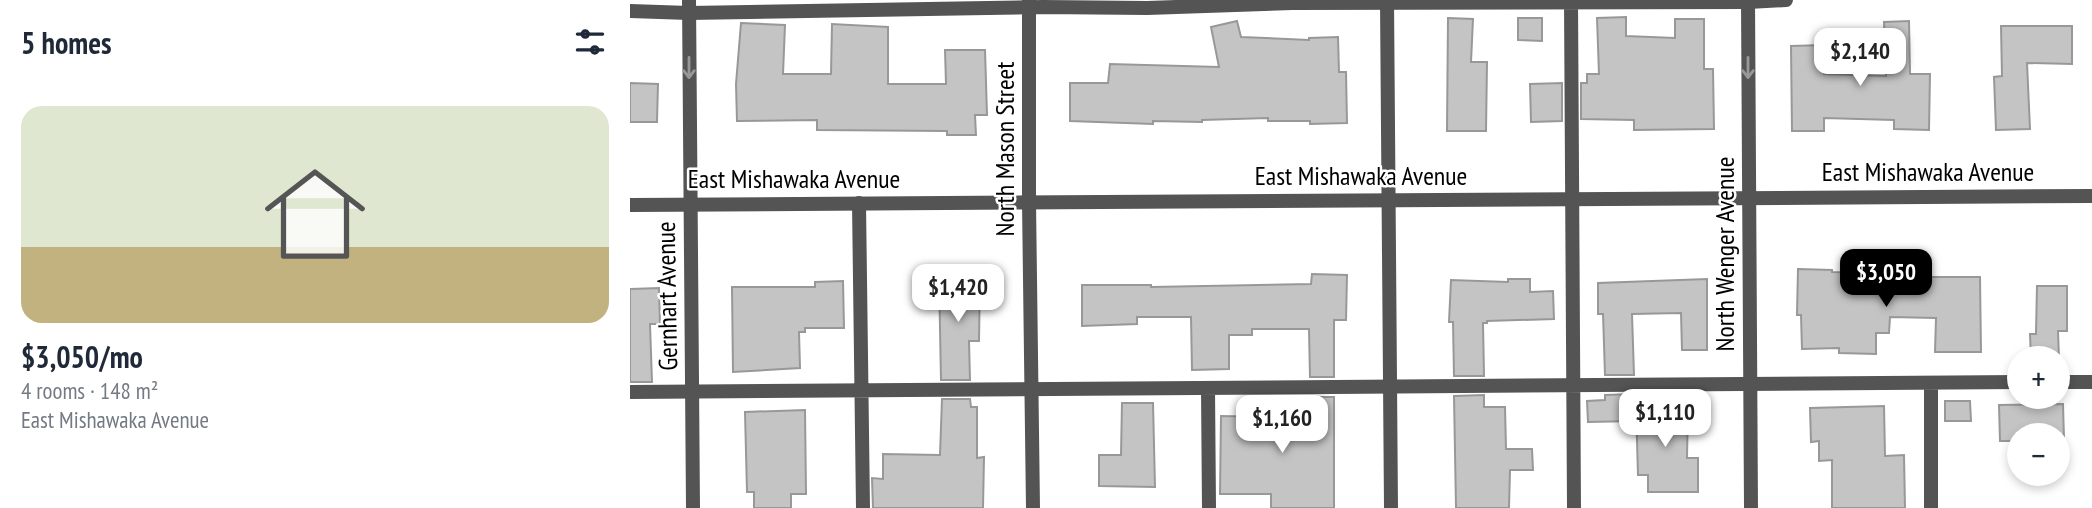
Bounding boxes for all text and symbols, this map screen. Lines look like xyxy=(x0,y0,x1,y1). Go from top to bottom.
text: 5 homes xyxy=(21,23,112,62)
icon: filters xyxy=(571,23,609,61)
pin: $2,140 xyxy=(1803,28,1917,88)
text: $2,140 xyxy=(1830,36,1890,65)
one-way arrow xyxy=(682,56,696,79)
one-way arrow xyxy=(1741,56,1755,79)
street label: North Mason Street xyxy=(988,62,1021,236)
icon: home xyxy=(252,151,378,277)
street label: East Mishawaka Avenue xyxy=(1822,155,2034,188)
street label: North Wenger Avenue xyxy=(1708,156,1741,352)
street label: East Mishawaka Avenue xyxy=(1255,159,1467,192)
street label: East Mishawaka Avenue xyxy=(688,162,900,195)
street label: Gernhart Avenue xyxy=(649,221,684,371)
pin: $3,050 xyxy=(1829,250,1943,309)
text: $3,050 xyxy=(1856,257,1916,286)
pin: $1,420 xyxy=(901,264,1015,324)
text: $1,420 xyxy=(928,272,988,301)
text: $3,050/mo xyxy=(21,337,143,376)
map controls xyxy=(2007,346,2070,486)
button: + xyxy=(2007,346,2070,409)
text: 4 rooms · 148 m² xyxy=(21,376,158,405)
pin: $1,110 xyxy=(1608,390,1722,449)
pin: $1,160 xyxy=(1225,396,1339,455)
text: $1,110 xyxy=(1635,397,1695,426)
text: $1,160 xyxy=(1252,403,1312,432)
text: East Mishawaka Avenue xyxy=(21,405,209,434)
button: − xyxy=(2007,423,2070,486)

